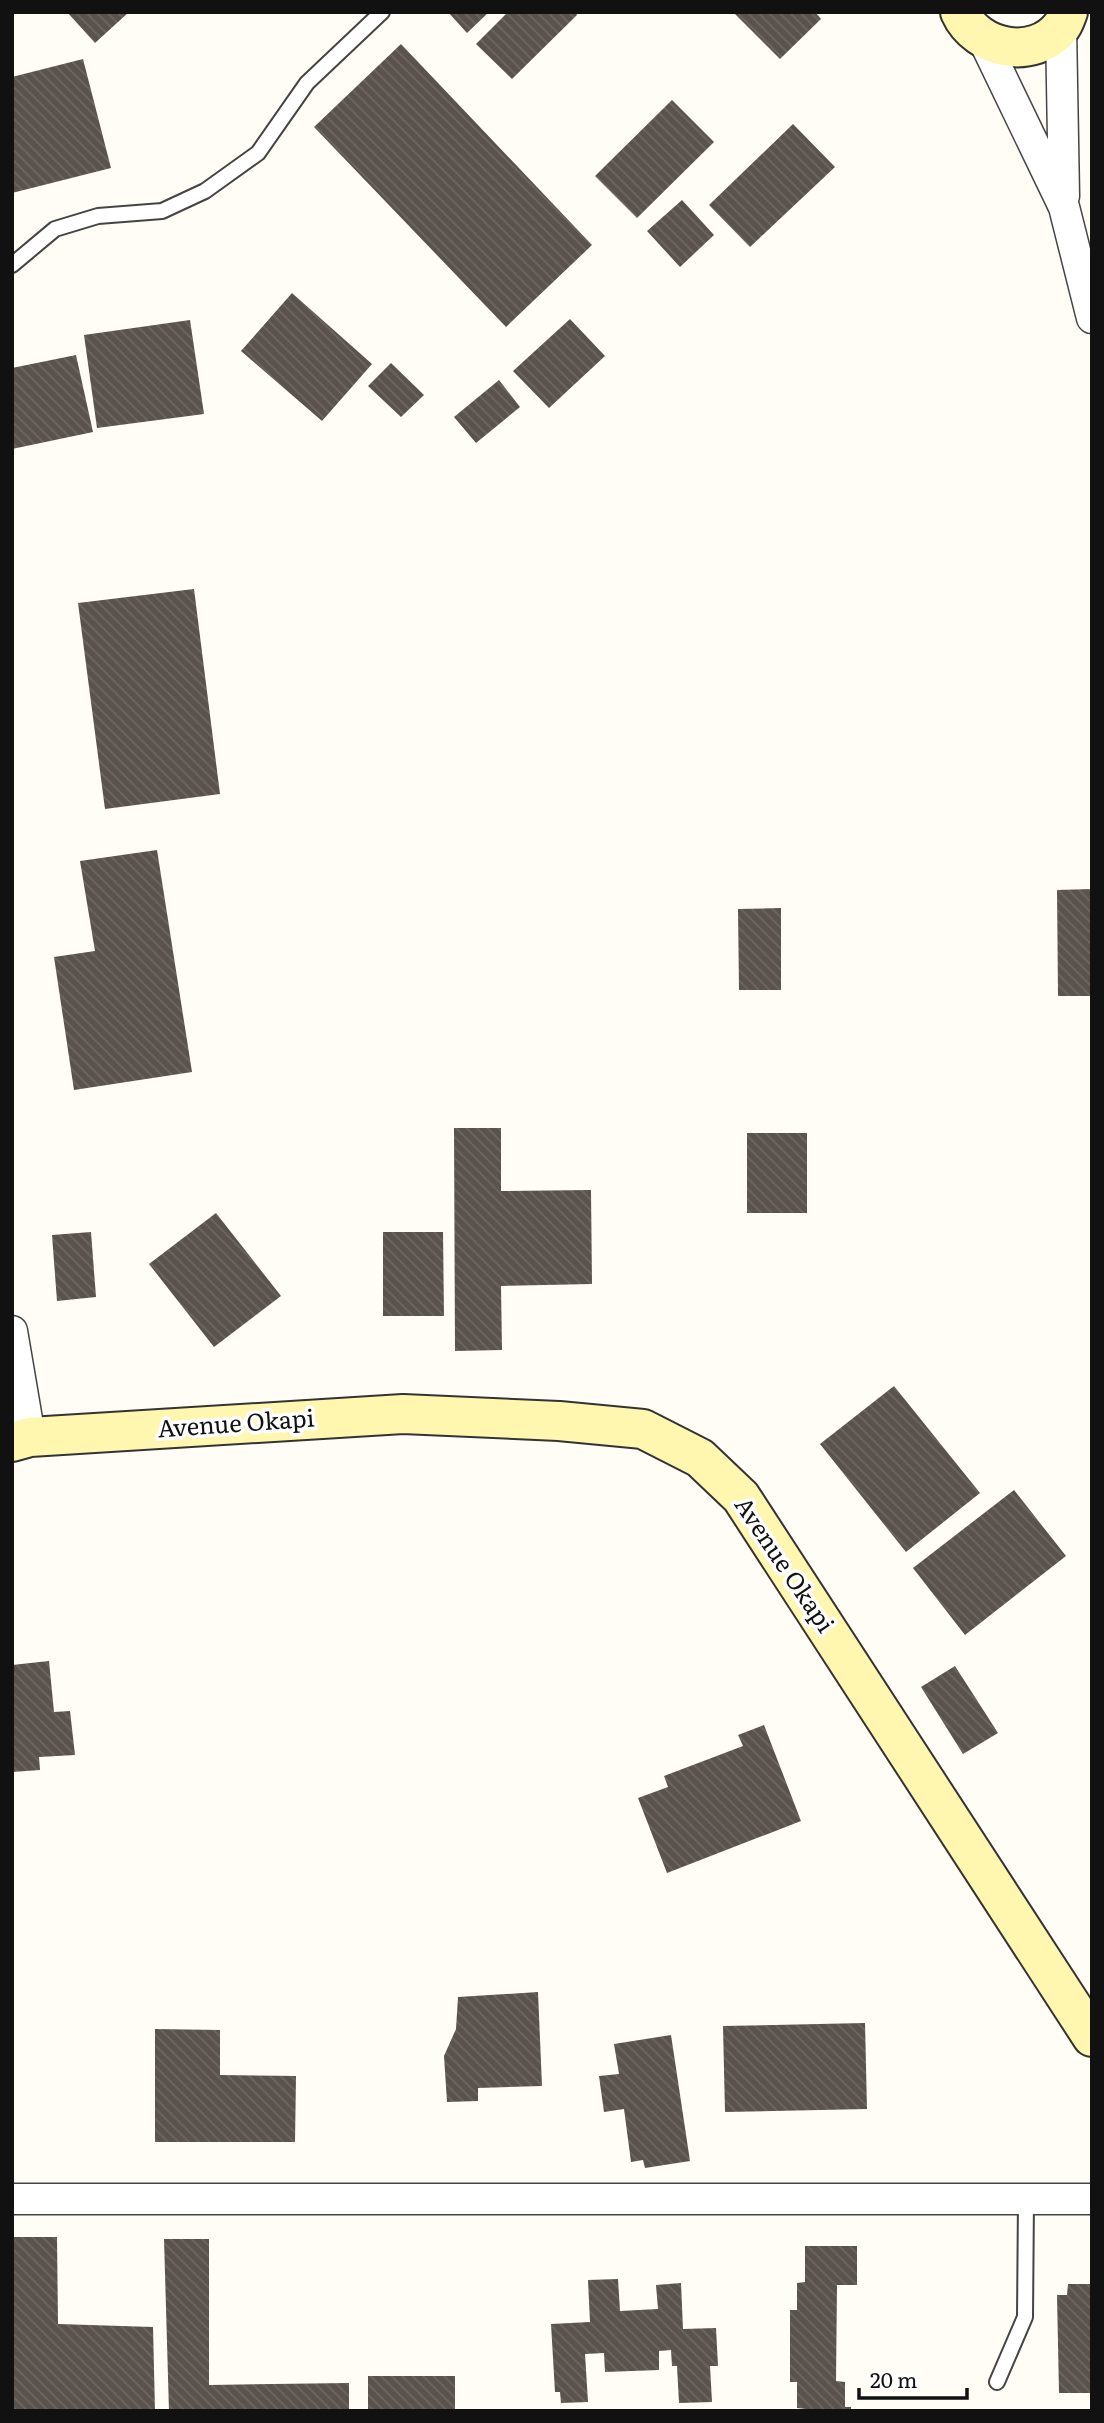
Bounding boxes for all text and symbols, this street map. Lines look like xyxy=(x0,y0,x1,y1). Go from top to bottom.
street label: Avenue Okapi xyxy=(156,1399,315,1444)
street label: Avenue Okapi xyxy=(728,1489,845,1639)
scale bar xyxy=(859,2356,968,2400)
text: 20 m xyxy=(870,2363,917,2394)

